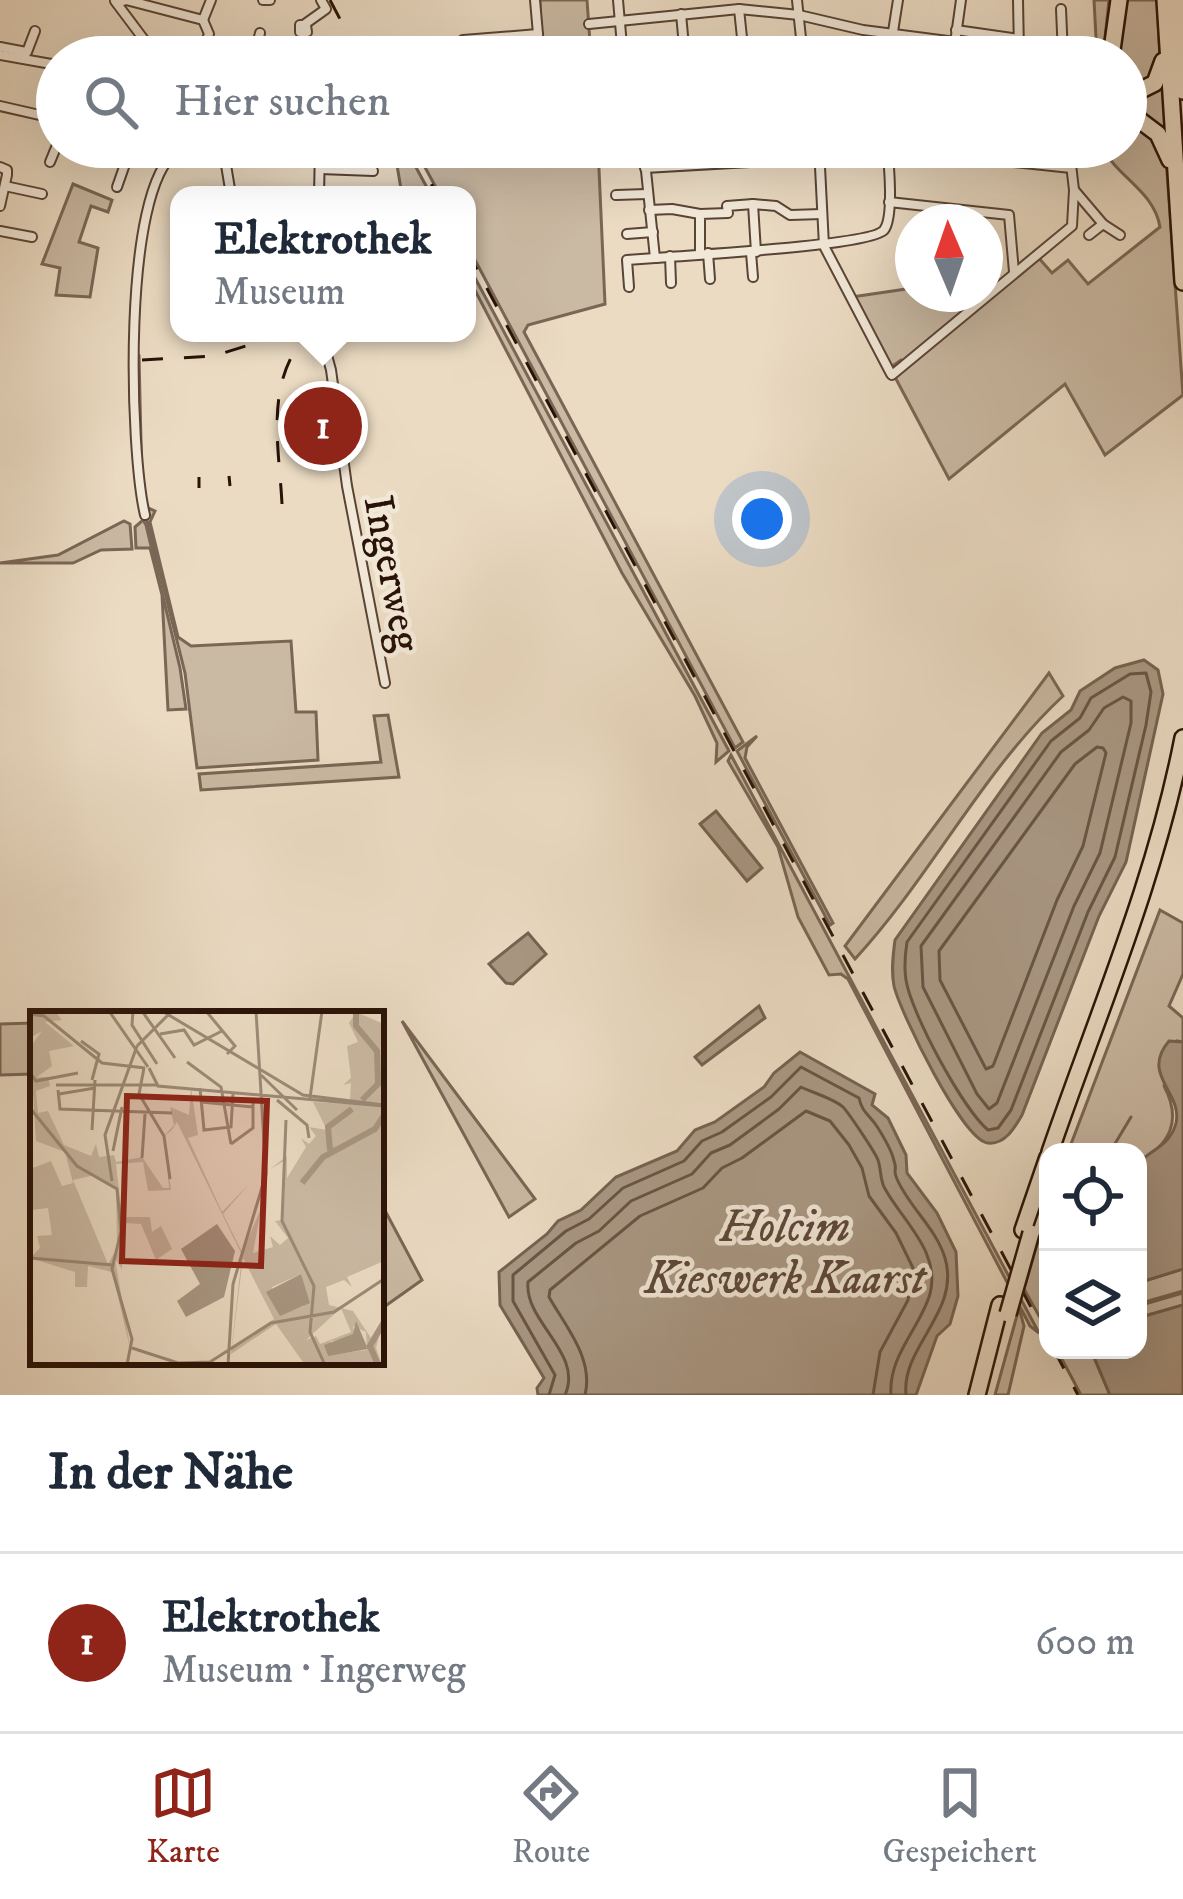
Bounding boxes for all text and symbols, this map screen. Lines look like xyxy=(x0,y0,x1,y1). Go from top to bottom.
search box xyxy=(36,36,1147,168)
icon: search xyxy=(78,69,144,135)
text: Hier suchen xyxy=(174,74,390,130)
popup xyxy=(170,186,476,342)
north arrow xyxy=(895,204,1003,312)
text: Elektrothek xyxy=(214,212,432,268)
text: Museum xyxy=(214,268,345,317)
pin: 1 xyxy=(284,381,362,471)
your location xyxy=(732,489,792,549)
street label: Ingerweg xyxy=(350,491,432,657)
inset map xyxy=(30,1011,384,1365)
map controls xyxy=(1039,1143,1147,1359)
button: locate xyxy=(1039,1143,1147,1251)
water label: Holcim Kieswerk Kaarst xyxy=(643,1200,929,1308)
button: layers xyxy=(1039,1251,1147,1359)
text: In der Nähe xyxy=(48,1441,293,1505)
text: Elektrothek xyxy=(162,1590,380,1646)
text: 1 xyxy=(80,1618,94,1667)
text: 600 m xyxy=(1035,1618,1135,1667)
text: Museum · Ingerweg xyxy=(162,1646,466,1695)
tab: Karte xyxy=(146,1760,220,1873)
tab: Route xyxy=(512,1760,590,1873)
tab: Gespeichert xyxy=(882,1760,1037,1873)

